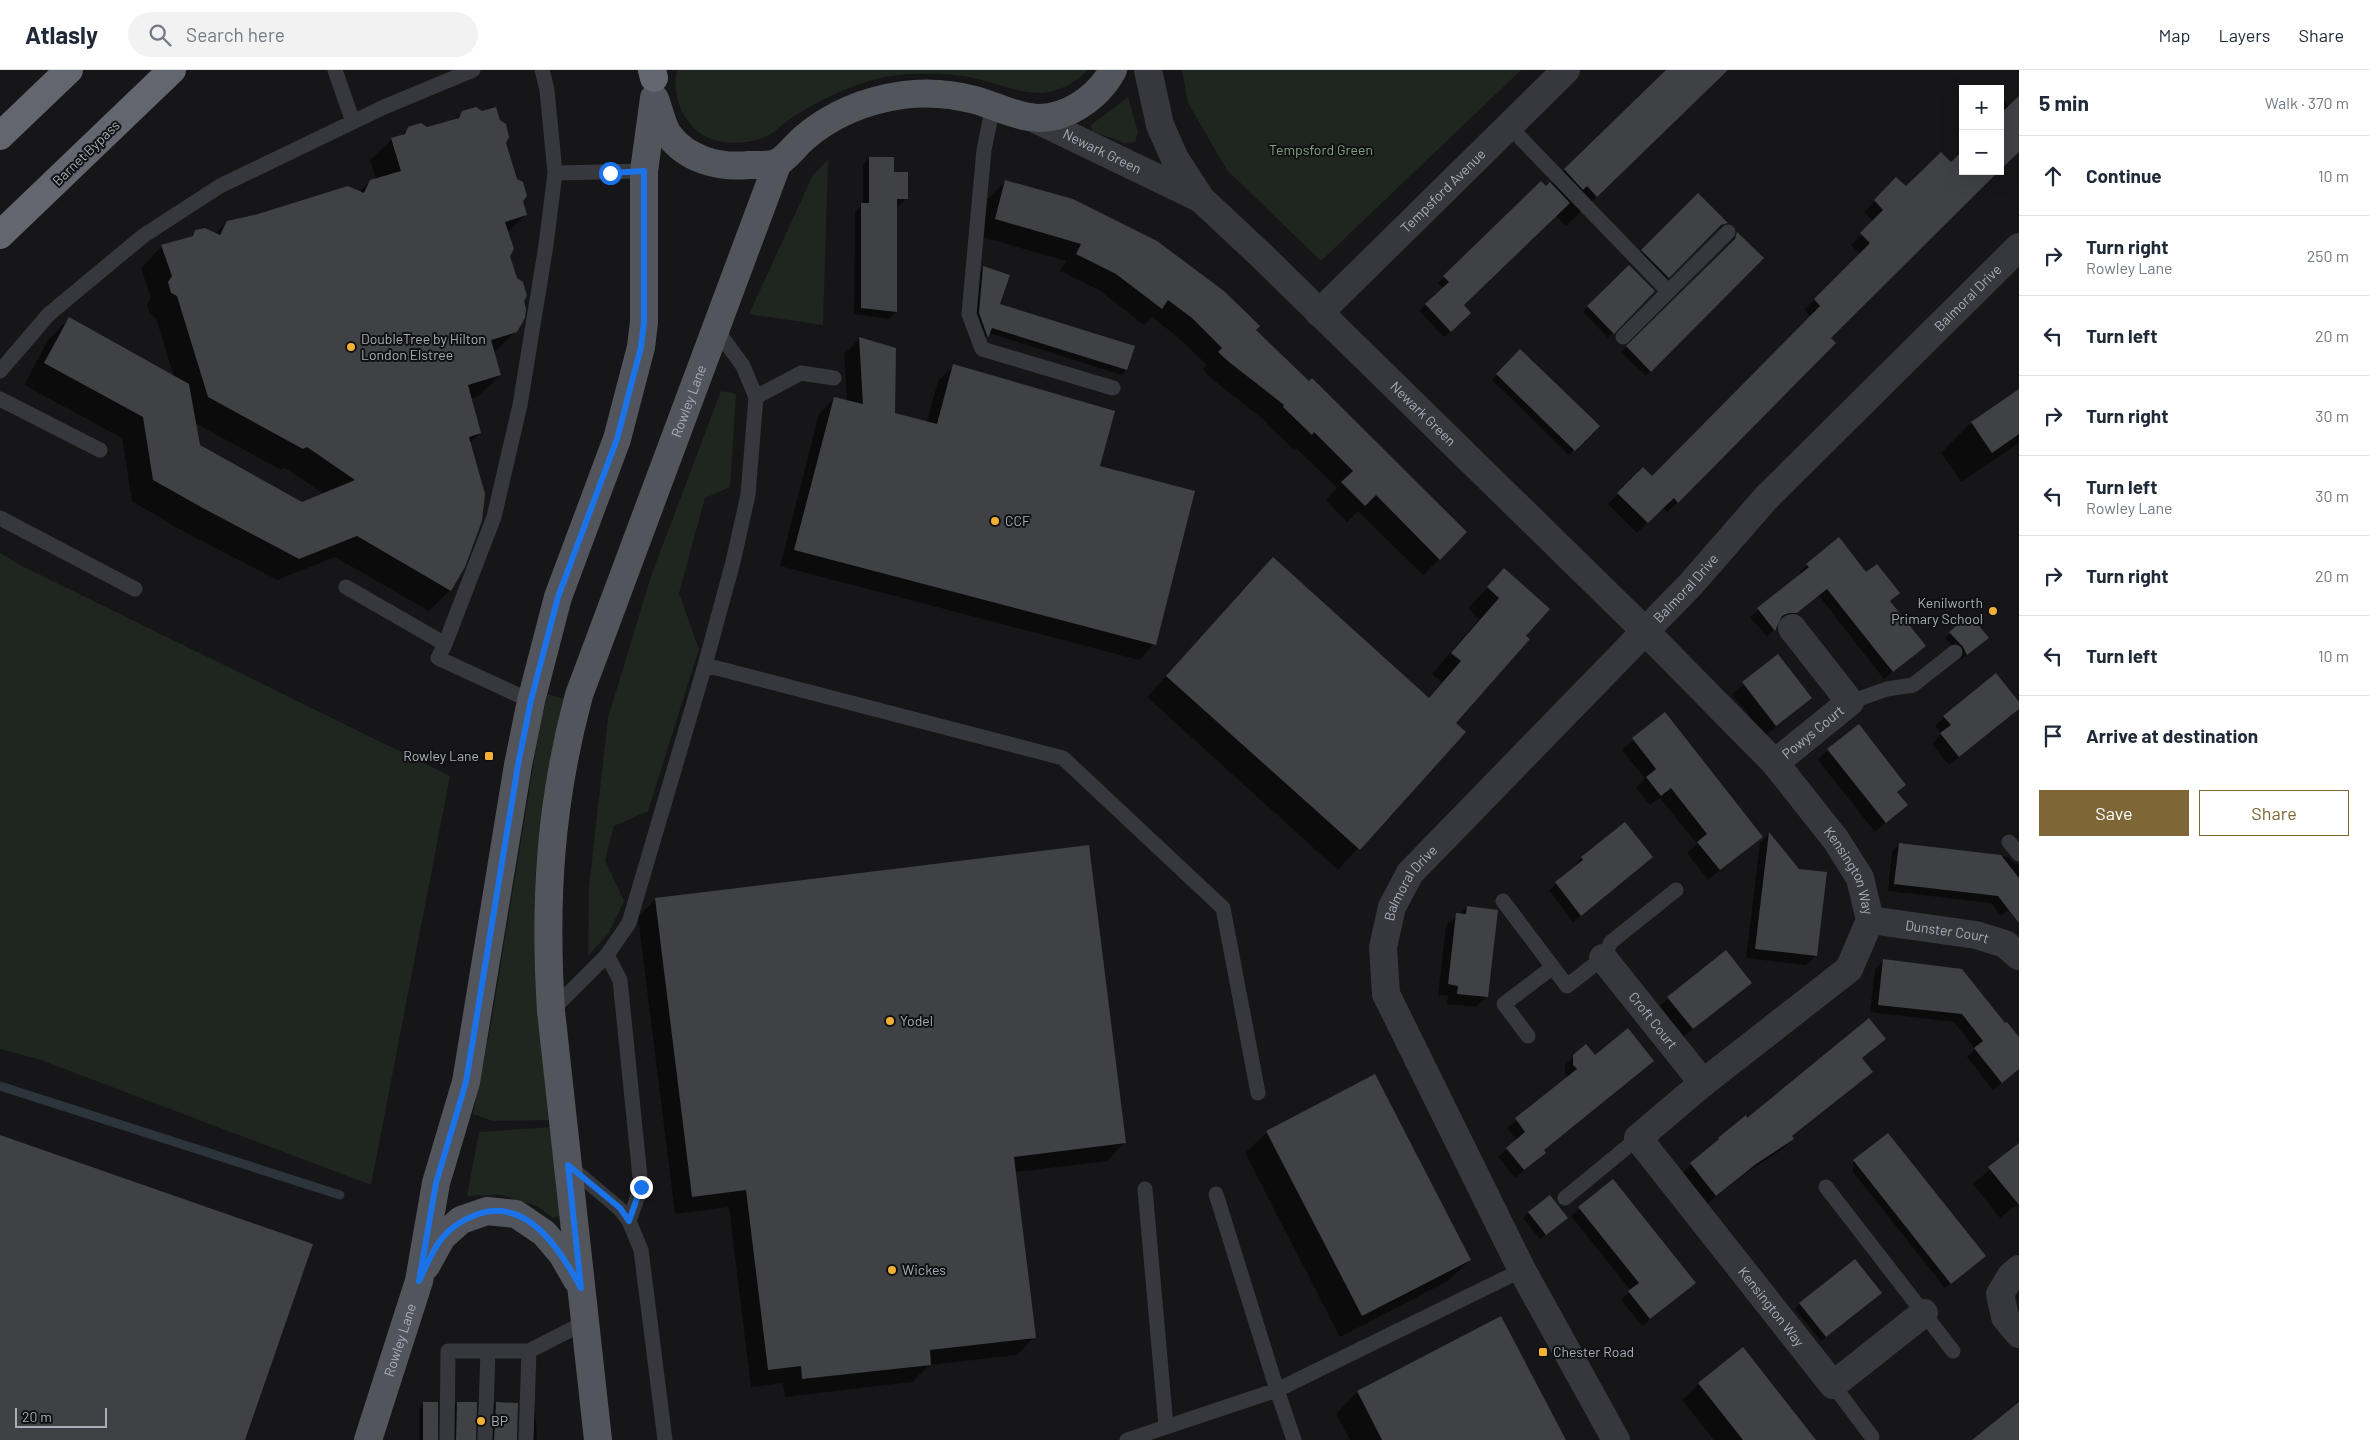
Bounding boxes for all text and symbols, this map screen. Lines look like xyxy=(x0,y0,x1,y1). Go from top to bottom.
search box xyxy=(128,12,478,57)
text: Atlasly xyxy=(25,20,98,49)
icon: search xyxy=(146,21,174,49)
text: Search here xyxy=(186,23,285,46)
text: Map xyxy=(2158,24,2190,46)
text: Layers xyxy=(2218,24,2271,46)
text: Share xyxy=(2299,24,2344,46)
map controls xyxy=(1959,85,2004,175)
button: + xyxy=(1959,85,2004,130)
text: 5 min xyxy=(2039,90,2089,115)
text: Walk · 370 m xyxy=(2265,93,2349,112)
street label: Barnet Bypass xyxy=(48,116,123,189)
street label: Newark Green xyxy=(1060,125,1144,177)
button: − xyxy=(1959,130,2004,175)
park label: Tempsford Green xyxy=(1269,141,1373,158)
street label: Tempsford Avenue xyxy=(1397,145,1489,236)
route start xyxy=(599,162,622,185)
icon: ahead xyxy=(2039,162,2067,190)
text: Continue xyxy=(2086,164,2162,187)
text: 10 m xyxy=(2318,166,2349,185)
text: Turn right xyxy=(2086,235,2168,258)
icon: right xyxy=(2039,242,2067,270)
text: 250 m xyxy=(2307,246,2349,265)
text: Rowley Lane xyxy=(2086,258,2173,277)
street label: Balmoral Drive xyxy=(1930,260,2005,334)
icon: left xyxy=(2039,322,2067,350)
text: Turn left xyxy=(2086,324,2157,347)
text: 20 m xyxy=(2315,326,2349,345)
place label: DoubleTree by Hilton London Elstree xyxy=(361,330,486,363)
marker: DoubleTree by Hilton London Elstree xyxy=(345,341,357,353)
street label: Rowley Lane xyxy=(667,362,709,439)
street label: Newark Green xyxy=(1387,378,1460,449)
icon: right xyxy=(2039,402,2067,430)
text: Turn right xyxy=(2086,404,2168,427)
text: 30 m xyxy=(2315,406,2349,425)
text: Turn left xyxy=(2086,475,2157,498)
icon: left xyxy=(2039,482,2067,510)
text: 30 m xyxy=(2315,486,2349,505)
text: Rowley Lane xyxy=(2086,498,2173,517)
place label: CCF xyxy=(1005,512,1030,529)
marker: CCF xyxy=(989,515,1001,527)
street label: Balmoral Drive xyxy=(1649,550,1722,626)
icon: right xyxy=(2039,562,2067,590)
text: Turn right xyxy=(2086,564,2168,587)
text: 20 m xyxy=(2315,566,2349,585)
place label: Kenilworth Primary School xyxy=(1891,594,1983,627)
marker: Kenilworth Primary School xyxy=(1987,605,1999,617)
icon: left xyxy=(2039,642,2067,670)
text: Turn left xyxy=(2086,644,2157,667)
text: 10 m xyxy=(2318,646,2349,665)
street label: Powys Court xyxy=(1778,701,1847,762)
icon: arrive xyxy=(2039,722,2067,750)
text: Arrive at destination xyxy=(2086,724,2258,747)
place label: Rowley Lane xyxy=(403,747,479,764)
marker: Rowley Lane xyxy=(483,750,495,762)
button: Save xyxy=(2039,790,2189,836)
button: Share xyxy=(2199,790,2349,836)
street label: Kensington Way xyxy=(1821,823,1878,917)
street label: Balmoral Drive xyxy=(1380,841,1440,922)
street label: Dunster Court xyxy=(1904,916,1991,947)
street label: Croft Court xyxy=(1625,988,1681,1052)
place label: Yodel xyxy=(900,1012,933,1029)
marker: Yodel xyxy=(884,1015,896,1027)
route end xyxy=(630,1176,653,1199)
place label: Wickes xyxy=(902,1261,946,1278)
street label: Kensington Way xyxy=(1735,1263,1809,1350)
marker: Wickes xyxy=(886,1264,898,1276)
street label: Rowley Lane xyxy=(380,1301,419,1379)
place label: Chester Road xyxy=(1553,1343,1634,1360)
marker: Chester Road xyxy=(1537,1346,1549,1358)
scale bar xyxy=(15,1405,108,1428)
text: 20 m xyxy=(22,1408,52,1425)
place label: BP xyxy=(491,1412,508,1429)
marker: BP xyxy=(475,1415,487,1427)

